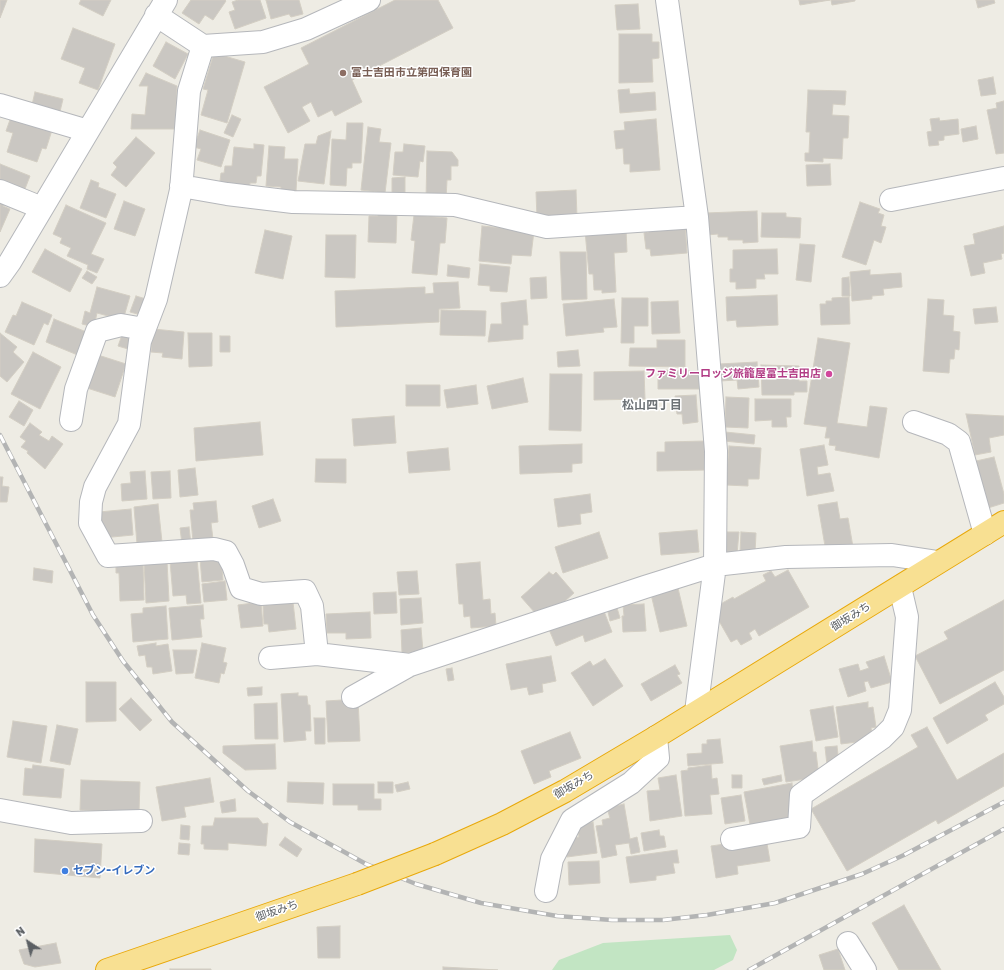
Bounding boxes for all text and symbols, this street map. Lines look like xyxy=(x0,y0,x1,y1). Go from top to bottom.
place label: 富士吉田市立第四保育園 xyxy=(351,66,472,80)
marker: 富士吉田市立第四保育園 xyxy=(338,68,348,78)
place label: ファミリーロッジ旅籠屋富士吉田店 xyxy=(645,367,821,381)
marker: ファミリーロッジ旅籠屋富士吉田店 xyxy=(824,369,834,379)
district label: 松山四丁目 xyxy=(622,399,682,413)
street label: 御坂みち xyxy=(829,600,873,634)
street label: 御坂みち xyxy=(552,768,596,802)
place label: セブン-イレブン xyxy=(73,864,155,878)
marker: セブン-イレブン xyxy=(60,866,70,876)
street label: 御坂みち xyxy=(254,898,300,924)
north arrow xyxy=(8,922,48,962)
text: N xyxy=(14,924,28,939)

